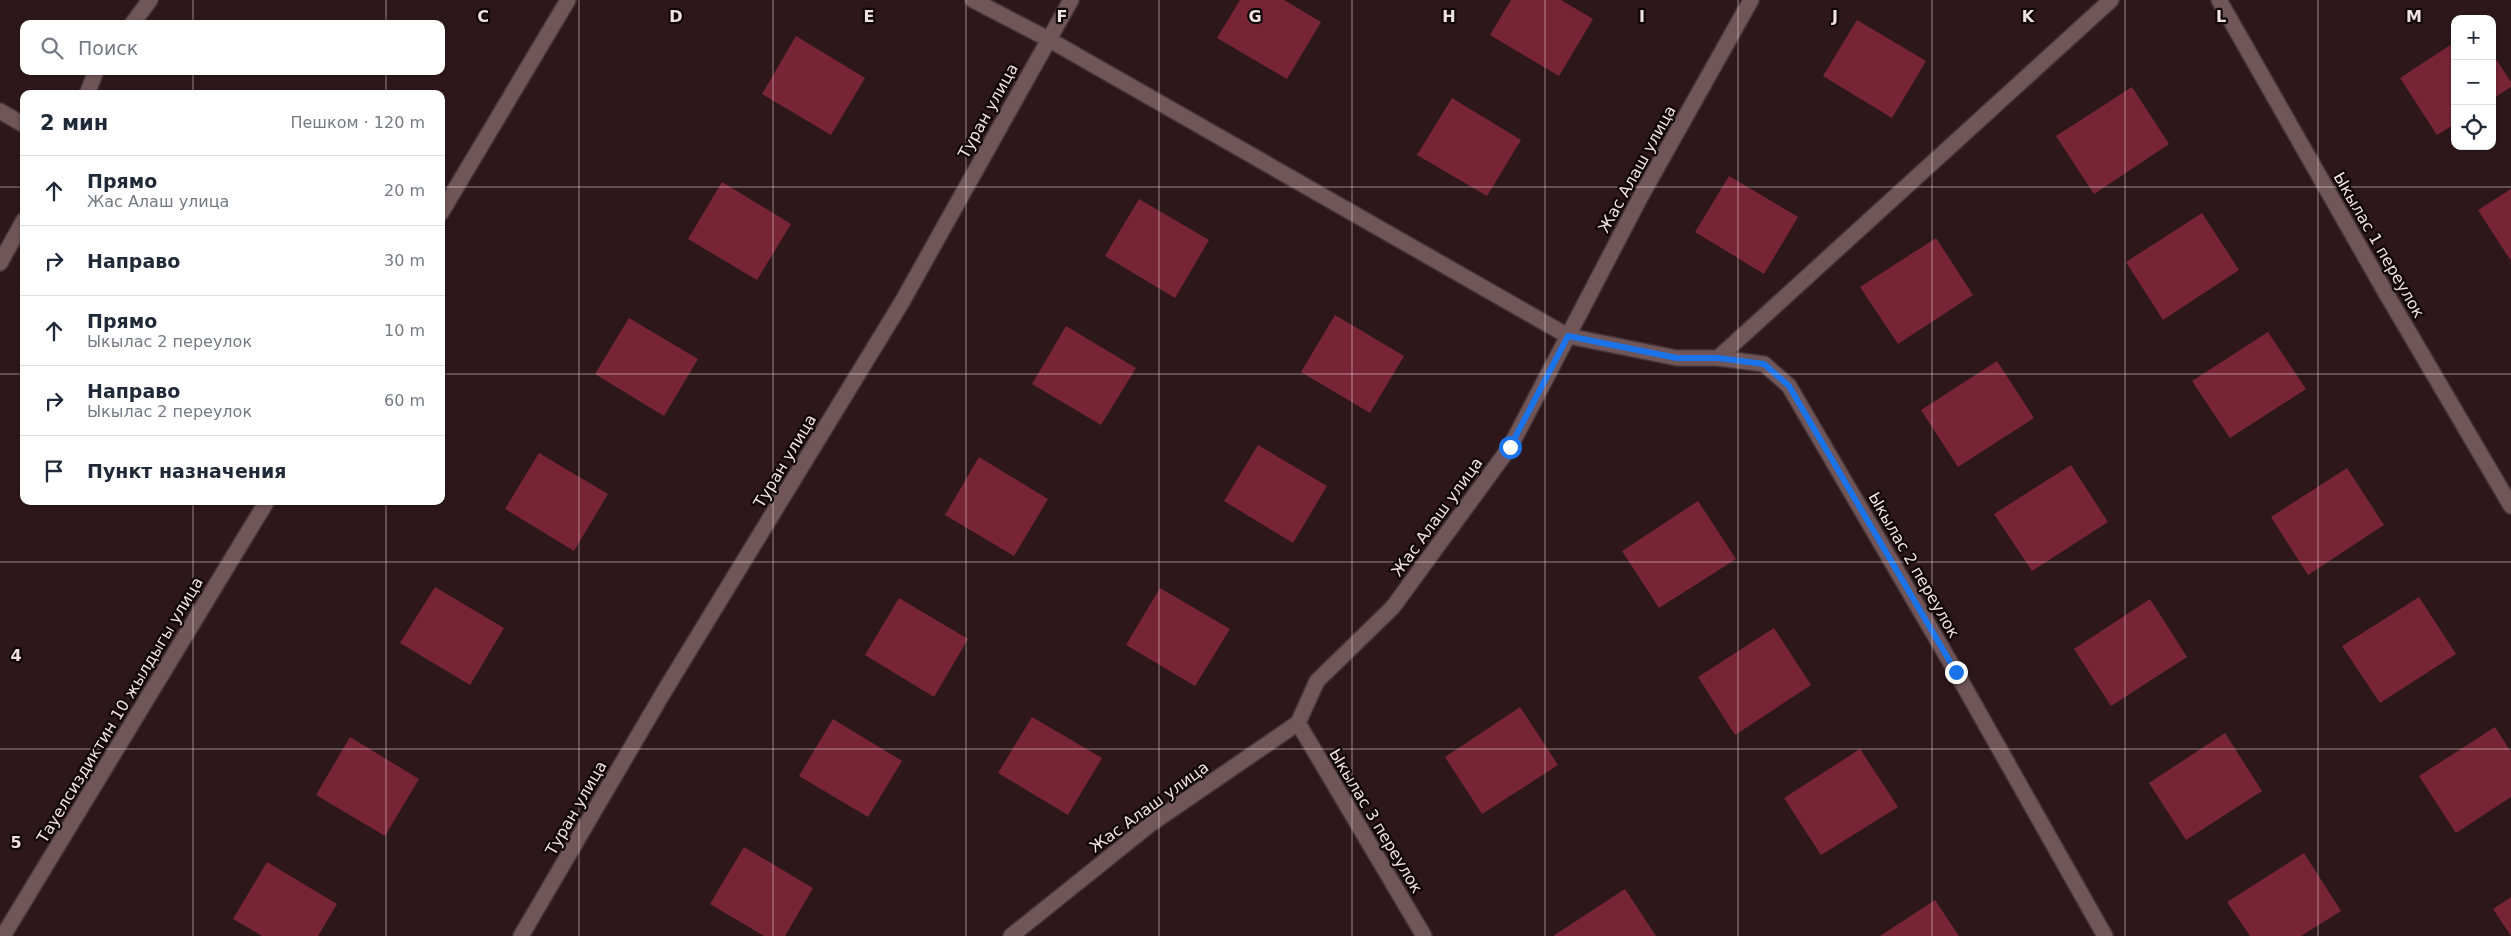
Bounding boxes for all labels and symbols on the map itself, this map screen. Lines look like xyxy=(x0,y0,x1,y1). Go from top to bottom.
text: C xyxy=(477,7,489,26)
text: D xyxy=(669,7,683,26)
text: E xyxy=(864,7,874,26)
text: F xyxy=(1057,7,1067,26)
text: G xyxy=(1248,7,1262,26)
text: H xyxy=(1442,7,1456,26)
text: I xyxy=(1639,7,1645,26)
text: J xyxy=(1831,7,1838,26)
text: K xyxy=(2022,7,2035,26)
text: L xyxy=(2216,7,2226,26)
text: M xyxy=(2406,7,2422,26)
street label: Туран улица xyxy=(954,60,1022,163)
street label: Жас Алаш улица xyxy=(1594,102,1680,236)
street label: Ыкылас 1 переулок xyxy=(2330,169,2429,322)
street label: Туран улица xyxy=(749,411,820,512)
route start xyxy=(1499,436,1522,459)
street label: Жас Алаш улица xyxy=(1387,454,1487,580)
street label: Ыкылас 2 переулок xyxy=(1865,489,1964,642)
street label: Тауелсиздиктин 10 жылдыгы улица xyxy=(32,574,207,847)
text: 4 xyxy=(10,646,22,665)
route end xyxy=(1945,661,1968,684)
street label: Ыкылас 3 переулок xyxy=(1325,745,1427,897)
street label: Жас Алаш улица xyxy=(1086,757,1212,857)
street label: Туран улица xyxy=(541,758,611,859)
text: 5 xyxy=(10,833,22,852)

